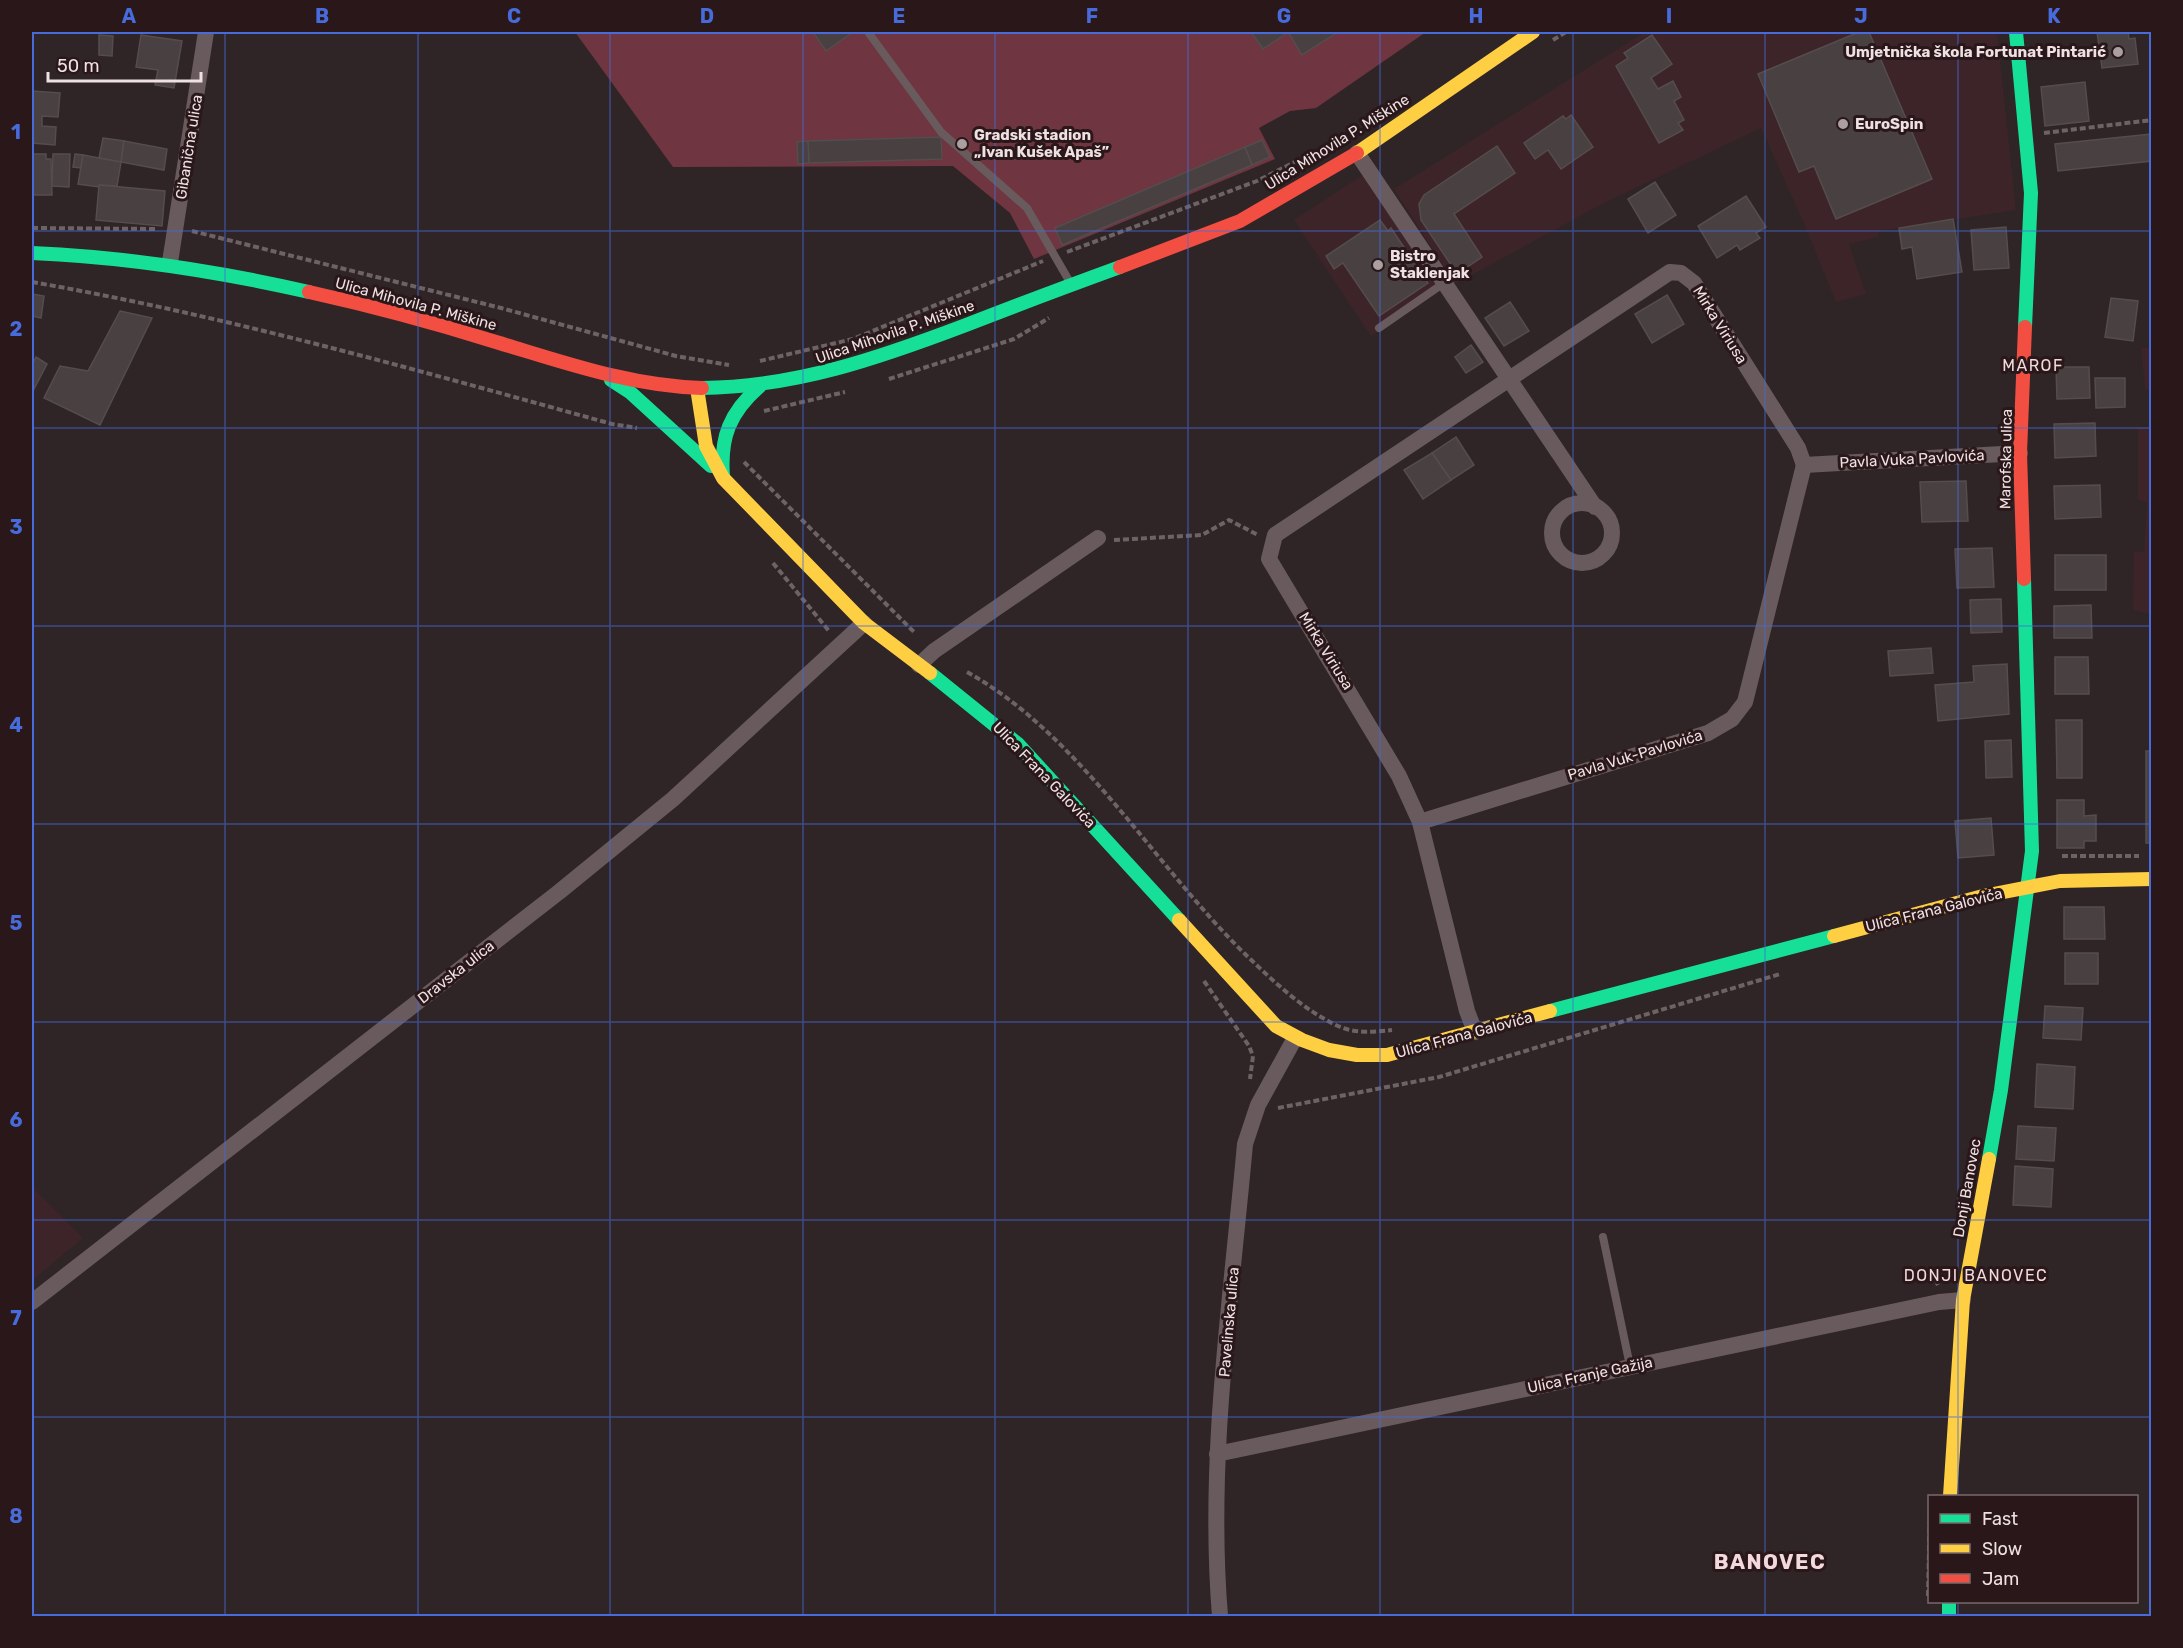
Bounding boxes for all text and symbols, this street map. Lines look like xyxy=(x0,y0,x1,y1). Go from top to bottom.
text: A xyxy=(122,4,137,28)
text: B xyxy=(315,4,329,28)
text: C xyxy=(507,4,521,28)
text: D xyxy=(700,4,714,28)
text: E xyxy=(893,4,905,28)
text: F xyxy=(1086,4,1098,28)
text: G xyxy=(1277,4,1291,28)
text: H xyxy=(1469,4,1483,28)
text: I xyxy=(1666,4,1672,28)
text: J xyxy=(1854,4,1868,28)
text: K xyxy=(2047,4,2061,28)
place label: Umjetnička škola Fortunat Pintarić xyxy=(1845,43,2106,61)
scale bar xyxy=(48,45,201,83)
marker: Umjetnička škola Fortunat Pintarić xyxy=(2111,45,2125,59)
text: 50 m xyxy=(57,55,100,77)
street label: Ulica Mihovila P. Miškine xyxy=(1262,90,1412,194)
street label: Gibanična ulica xyxy=(172,93,206,201)
place label: EuroSpin xyxy=(1855,115,1923,133)
marker: EuroSpin xyxy=(1836,117,1850,131)
text: 1 xyxy=(11,120,21,144)
place label: Gradski stadion „Ivan Kušek Apaš” xyxy=(974,126,1109,161)
marker: Gradski stadion „Ivan Kušek Apaš” xyxy=(955,137,969,151)
place label: Bistro Staklenjak xyxy=(1390,247,1470,282)
marker: Bistro Staklenjak xyxy=(1371,258,1385,272)
street label: Ulica Mihovila P. Miškine xyxy=(333,274,499,334)
street label: Mirka Viriusa xyxy=(1689,283,1751,367)
street label: Ulica Mihovila P. Miškine xyxy=(813,296,977,368)
text: 2 xyxy=(10,317,23,341)
district label: MAROF xyxy=(2002,356,2064,375)
street label: Marofska ulica xyxy=(1996,409,2016,509)
street label: Pavla Vuka Pavlovića xyxy=(1839,446,1985,472)
text: 3 xyxy=(9,515,23,539)
street label: Mirka Viriusa xyxy=(1295,609,1357,693)
text: 4 xyxy=(9,713,23,737)
street label: Ulica Frana Galovića xyxy=(989,718,1099,832)
street label: Pavla Vuk-Pavlovića xyxy=(1565,726,1705,784)
street label: Ulica Frana Galovića xyxy=(1864,884,2004,936)
text: 5 xyxy=(10,911,23,935)
street label: Dravska ulica xyxy=(414,937,498,1007)
street label: Ulica Frana Galovića xyxy=(1394,1008,1534,1062)
text: 6 xyxy=(9,1108,23,1132)
street label: Donji Banovec xyxy=(1949,1137,1985,1239)
street label: Pavelinska ulica xyxy=(1215,1266,1243,1378)
district label: DONJI BANOVEC xyxy=(1904,1266,2048,1285)
text: 7 xyxy=(10,1306,22,1330)
street label: Ulica Franje Gažija xyxy=(1526,1353,1654,1397)
legend xyxy=(1928,1495,2138,1603)
text: 8 xyxy=(9,1504,23,1528)
text: Fast xyxy=(1982,1508,2018,1530)
text: Slow xyxy=(1982,1538,2022,1560)
district label: BANOVEC xyxy=(1714,1549,1826,1574)
text: Jam xyxy=(1982,1568,2019,1590)

